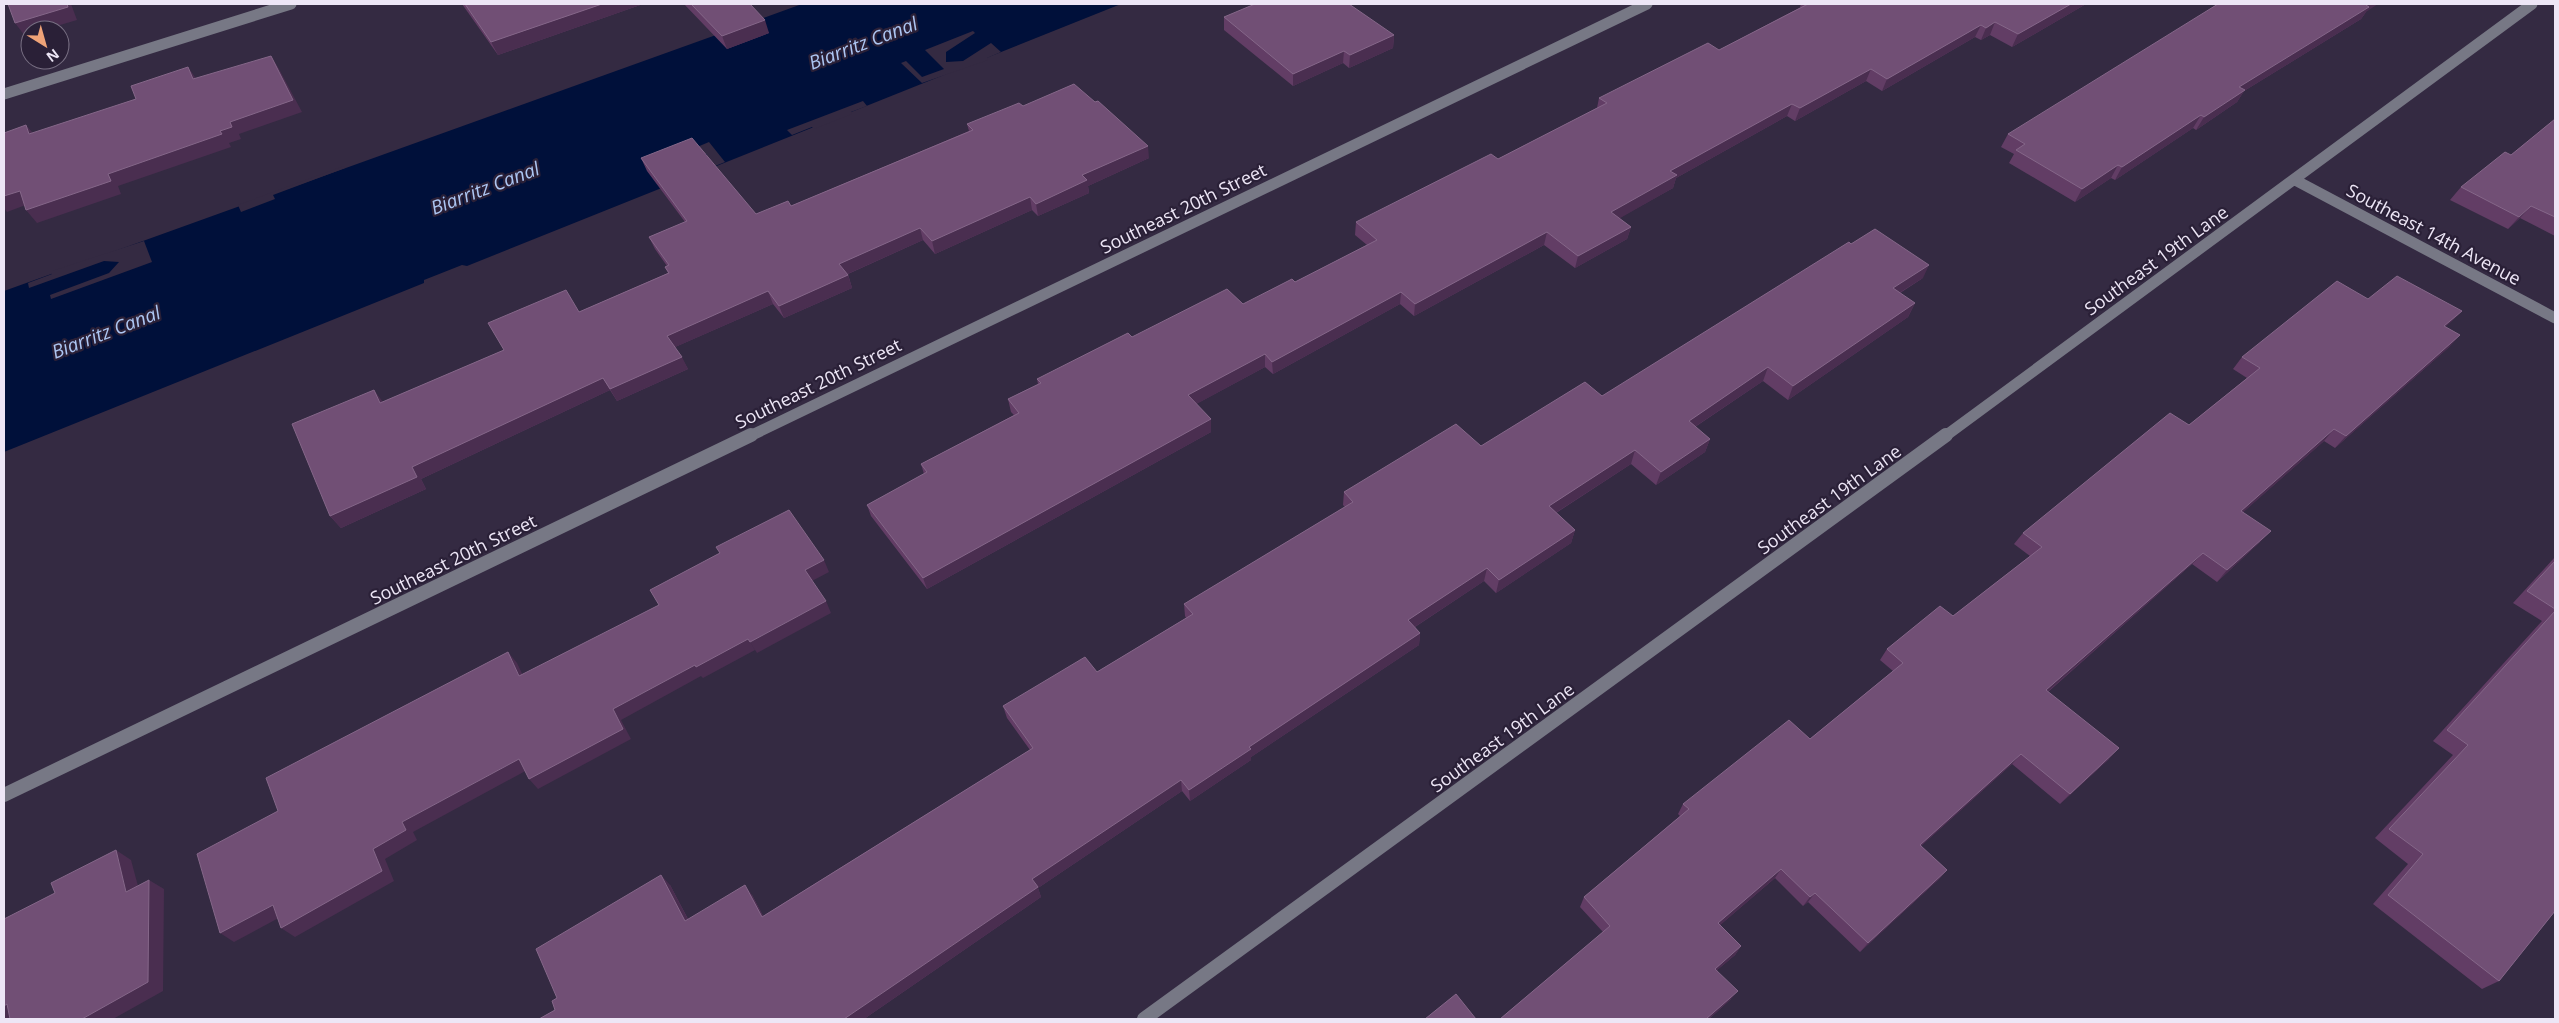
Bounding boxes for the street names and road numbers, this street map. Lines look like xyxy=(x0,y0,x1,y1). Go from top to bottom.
street label: Southeast 20th Street xyxy=(1096,157,1270,259)
street label: Southeast 14th Avenue xyxy=(2343,178,2525,290)
street label: Southeast 19th Lane xyxy=(2079,200,2233,320)
street label: Southeast 20th Street xyxy=(731,332,905,434)
street label: Southeast 19th Lane xyxy=(1752,439,1906,559)
street label: Southeast 20th Street xyxy=(366,508,540,610)
street label: Southeast 19th Lane xyxy=(1425,677,1579,797)

